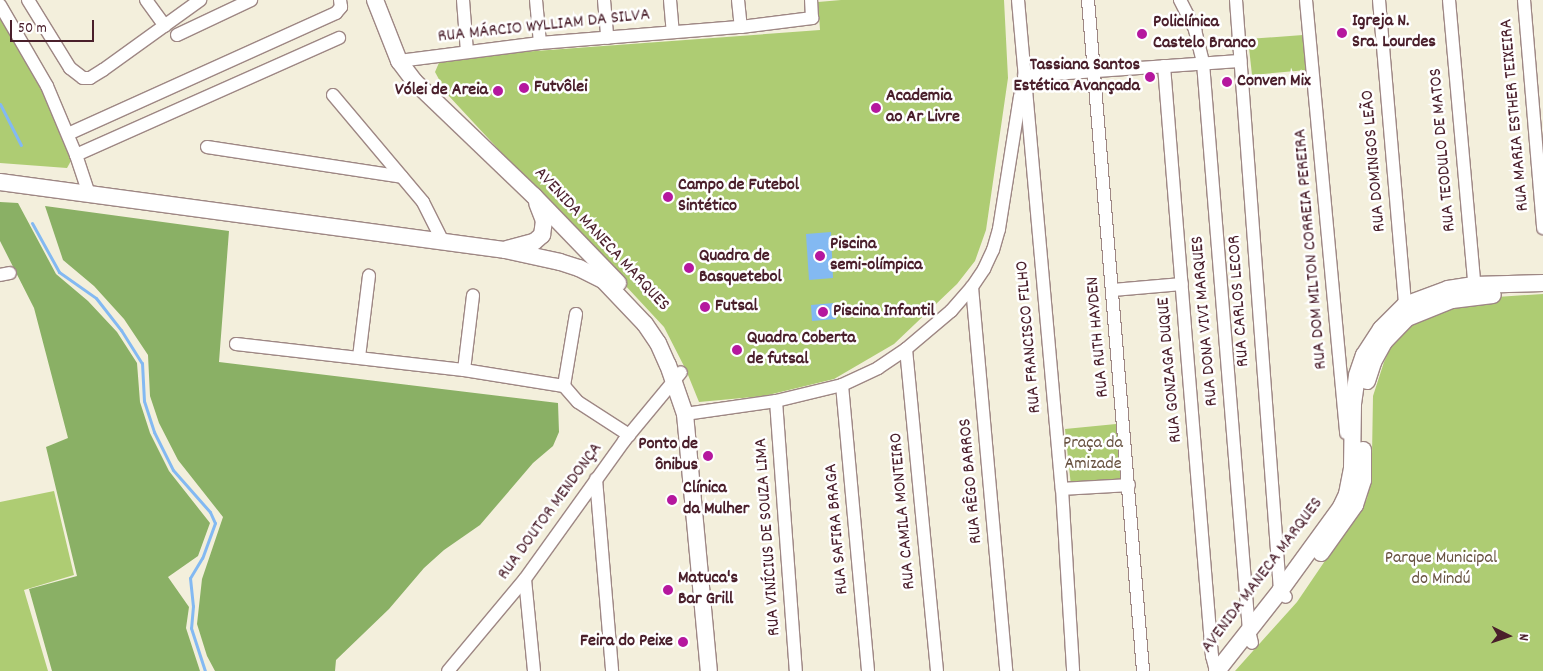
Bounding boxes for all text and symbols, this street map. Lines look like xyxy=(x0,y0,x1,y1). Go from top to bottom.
street label: RUA MÁRCIO WYLLIAM DA SILVA xyxy=(437,5,651,49)
scale bar xyxy=(12,10,96,42)
place label: Igreja N. Sra. Lourdes xyxy=(1352,12,1436,54)
place label: Policlínica Castelo Branco xyxy=(1153,13,1256,56)
text: 50 m xyxy=(18,18,47,40)
street label: RUA MARIA ESTHER TEIXEIRA xyxy=(1497,18,1535,212)
marker: Policlínica Castelo Branco xyxy=(1135,27,1149,41)
marker: Igreja N. Sra. Lourdes xyxy=(1336,27,1348,39)
place label: Tassiana Santos Estética Avançada xyxy=(1013,56,1140,98)
street label: RUA TEODULO DE MATOS xyxy=(1426,67,1462,233)
marker: Tassiana Santos Estética Avançada xyxy=(1144,71,1156,83)
place label: Conven Mix xyxy=(1237,71,1311,93)
marker: Conven Mix xyxy=(1221,76,1233,88)
place label: Futvôlei xyxy=(534,77,587,99)
place label: Vólei de Areia xyxy=(395,80,488,102)
marker: Futvôlei xyxy=(518,82,530,94)
marker: Vólei de Areia xyxy=(492,85,504,97)
place label: Academia ao Ar Livre xyxy=(886,87,960,130)
street label: RUA DOMINGOS LEÃO xyxy=(1358,89,1392,233)
marker: Academia ao Ar Livre xyxy=(870,102,882,114)
street label: RUA DOM MILTON CORREIA PEREIRA xyxy=(1291,128,1333,370)
street label: AVENIDA MANECA MARQUES xyxy=(529,163,673,317)
place label: Campo de Futebol Sintético xyxy=(678,176,799,218)
marker: Campo de Futebol Sintético xyxy=(662,191,674,203)
street label: RUA CARLOS LECOR xyxy=(1225,234,1255,368)
place label: Piscina semi-olímpica xyxy=(830,235,923,278)
street label: RUA DONA VIVI MARQUES xyxy=(1188,235,1224,407)
place label: Quadra de Basquetebol xyxy=(699,247,782,290)
marker: Piscina semi-olímpica xyxy=(814,250,826,262)
street label: RUA FRANCISCO FILHO xyxy=(1013,260,1047,414)
marker: Quadra de Basquetebol xyxy=(683,262,695,274)
street label: RUA RUTH HAYDEN xyxy=(1083,276,1115,398)
place label: Futsal xyxy=(715,296,758,318)
street label: RUA GONZAGA DUQUE xyxy=(1154,296,1188,444)
marker: Futsal xyxy=(699,301,711,313)
place label: Piscina Infantil xyxy=(833,301,935,323)
marker: Piscina Infantil xyxy=(817,306,829,318)
place label: Quadra Coberta de futsal xyxy=(747,329,856,372)
marker: Quadra Coberta de futsal xyxy=(731,344,743,356)
street label: RUA RÊGO BARROS xyxy=(956,417,988,545)
street label: RUA CAMILA MONTEIRO xyxy=(886,432,922,590)
park label: Praça da Amizade xyxy=(1063,434,1123,476)
place label: Ponto de ônibus xyxy=(638,435,698,478)
street label: RUA VINÍCIUS DE SOUZA LIMA xyxy=(751,437,787,637)
street label: RUA DOUTOR MENDONÇA xyxy=(494,439,608,585)
marker: Ponto de ônibus xyxy=(702,450,714,462)
street label: RUA SAFIRA BRAGA xyxy=(822,463,854,595)
place label: Clínica da Mulher xyxy=(683,479,749,522)
marker: Clínica da Mulher xyxy=(665,493,679,507)
street label: AVENIDA MANECA MARQUES xyxy=(1197,494,1329,658)
park label: Parque Municipal do Mindú xyxy=(1385,549,1497,592)
place label: Matuca's Bar Grill xyxy=(678,569,738,612)
marker: Matuca's Bar Grill xyxy=(662,584,674,596)
north arrow xyxy=(1483,611,1533,661)
place label: Feira do Peixe xyxy=(580,631,673,653)
text: N xyxy=(1513,633,1533,641)
marker: Feira do Peixe xyxy=(677,636,689,648)

